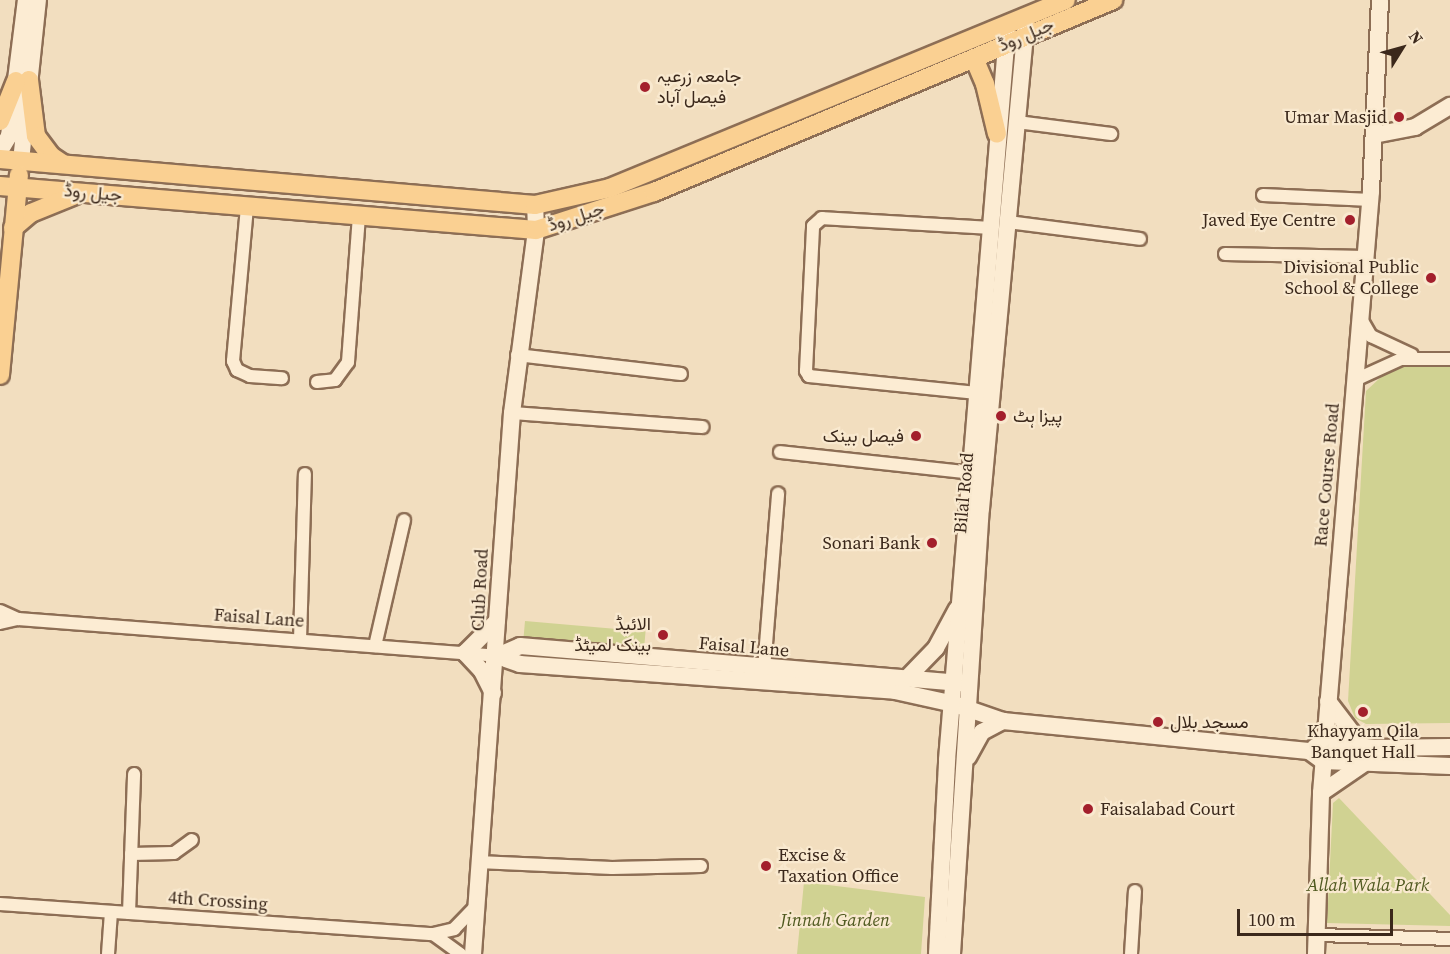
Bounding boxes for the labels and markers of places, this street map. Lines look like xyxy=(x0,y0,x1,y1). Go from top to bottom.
place label: جامعہ زرعیہ فیصل آباد xyxy=(657,66,741,109)
marker: جامعہ زرعیہ فیصل آباد xyxy=(638,80,652,94)
place label: Umar Masjid xyxy=(1284,106,1387,128)
marker: Umar Masjid xyxy=(1392,110,1406,124)
place label: Javed Eye Centre xyxy=(1202,209,1336,231)
marker: Javed Eye Centre xyxy=(1341,211,1359,229)
place label: Divisional Public School & College xyxy=(1283,257,1419,300)
marker: Divisional Public School & College xyxy=(1424,271,1438,285)
place label: پیزا ہٹ xyxy=(1013,405,1062,427)
marker: پیزا ہٹ xyxy=(994,409,1008,423)
place label: فیصل بینک xyxy=(823,425,904,447)
marker: فیصل بینک xyxy=(909,429,923,443)
place label: Sonari Bank xyxy=(823,532,920,554)
marker: Sonari Bank xyxy=(925,536,939,550)
place label: الائیڈ بینک لمیٹڈ xyxy=(574,614,651,656)
marker: الائیڈ بینک لمیٹڈ xyxy=(656,628,670,642)
marker: Khayyam Qila Banquet Hall xyxy=(1356,705,1370,719)
place label: مسجد بلال xyxy=(1170,711,1248,733)
marker: مسجد بلال xyxy=(1151,715,1165,729)
place label: Khayyam Qila Banquet Hall xyxy=(1307,721,1419,764)
place label: Faisalabad Court xyxy=(1100,798,1235,820)
marker: Faisalabad Court xyxy=(1081,802,1095,816)
place label: Excise & Taxation Office xyxy=(778,845,899,888)
marker: Excise & Taxation Office xyxy=(759,859,773,873)

